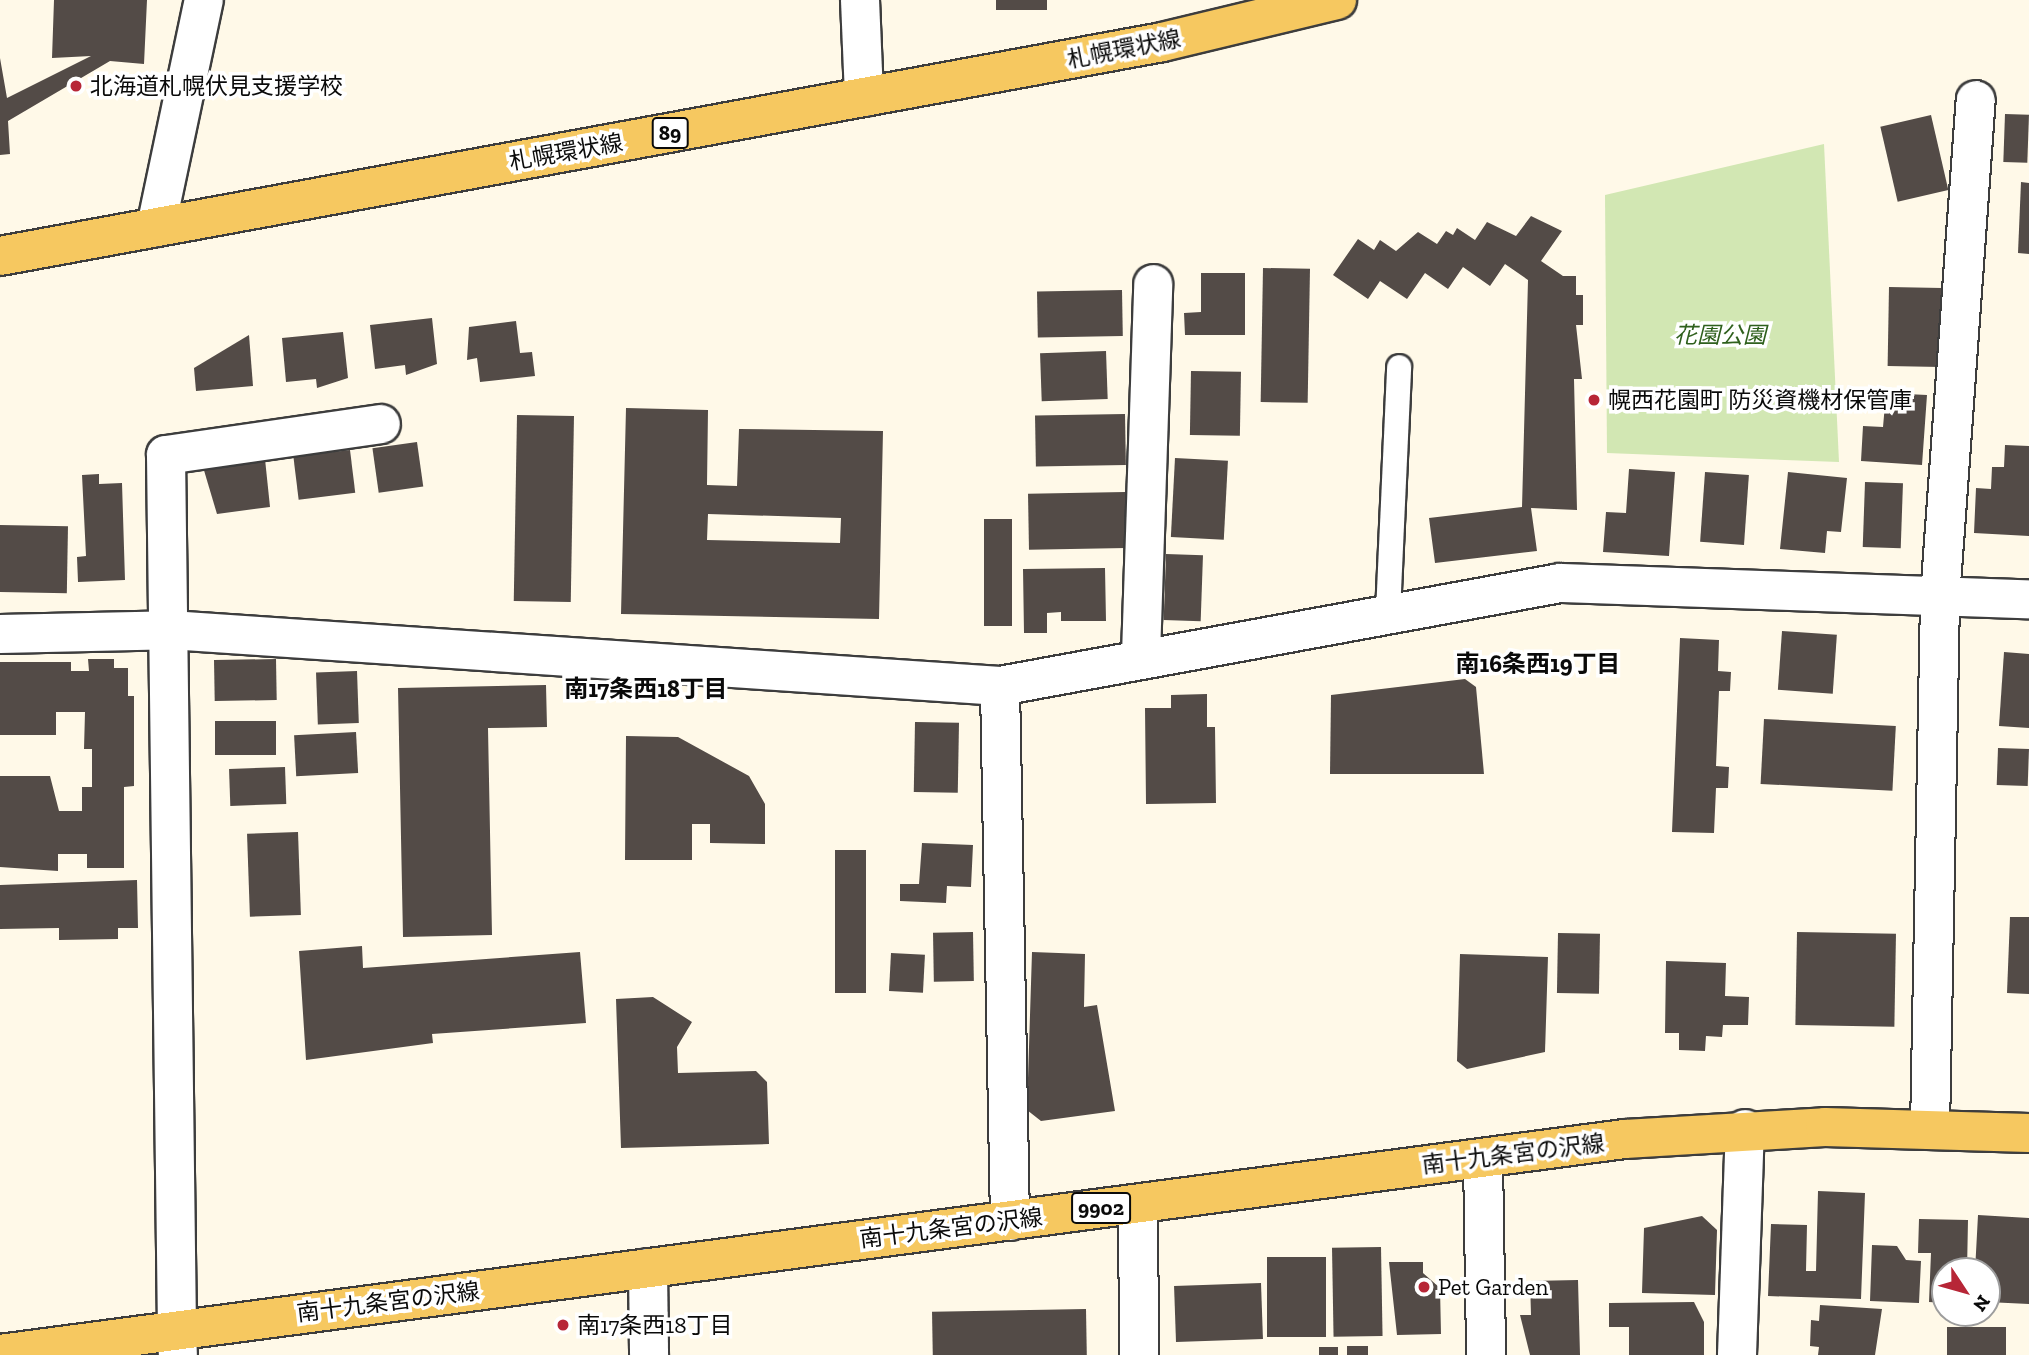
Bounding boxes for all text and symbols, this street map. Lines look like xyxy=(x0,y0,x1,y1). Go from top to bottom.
street label: 札幌環状線 xyxy=(1065,24,1183,74)
place label: 北海道札幌伏見支援学校 xyxy=(90,72,343,100)
marker: 北海道札幌伏見支援学校 xyxy=(68,78,84,94)
road number: 89 xyxy=(651,116,689,150)
street label: 札幌環状線 xyxy=(507,128,625,176)
park label: 花園公園 xyxy=(1674,321,1766,349)
place label: 幌西花園町 防災資機材保管庫 xyxy=(1608,386,1912,414)
marker: 幌西花園町 防災資機材保管庫 xyxy=(1586,392,1602,408)
district label: 南16条西19丁目 xyxy=(1455,650,1621,678)
district label: 南17条西18丁目 xyxy=(564,675,728,703)
street label: 南十九条宮の沢線 xyxy=(1420,1129,1606,1179)
road number: 9902 xyxy=(1070,1190,1132,1226)
street label: 南十九条宮の沢線 xyxy=(858,1203,1044,1253)
north arrow xyxy=(1931,1257,2001,1327)
place label: Pet Garden xyxy=(1438,1273,1549,1301)
street label: 南十九条宮の沢線 xyxy=(295,1277,481,1327)
marker: Pet Garden xyxy=(1416,1279,1432,1295)
text: N xyxy=(1968,1291,1995,1316)
place label: 南17条西18丁目 xyxy=(577,1311,733,1339)
marker: 南17条西18丁目 xyxy=(555,1317,571,1333)

